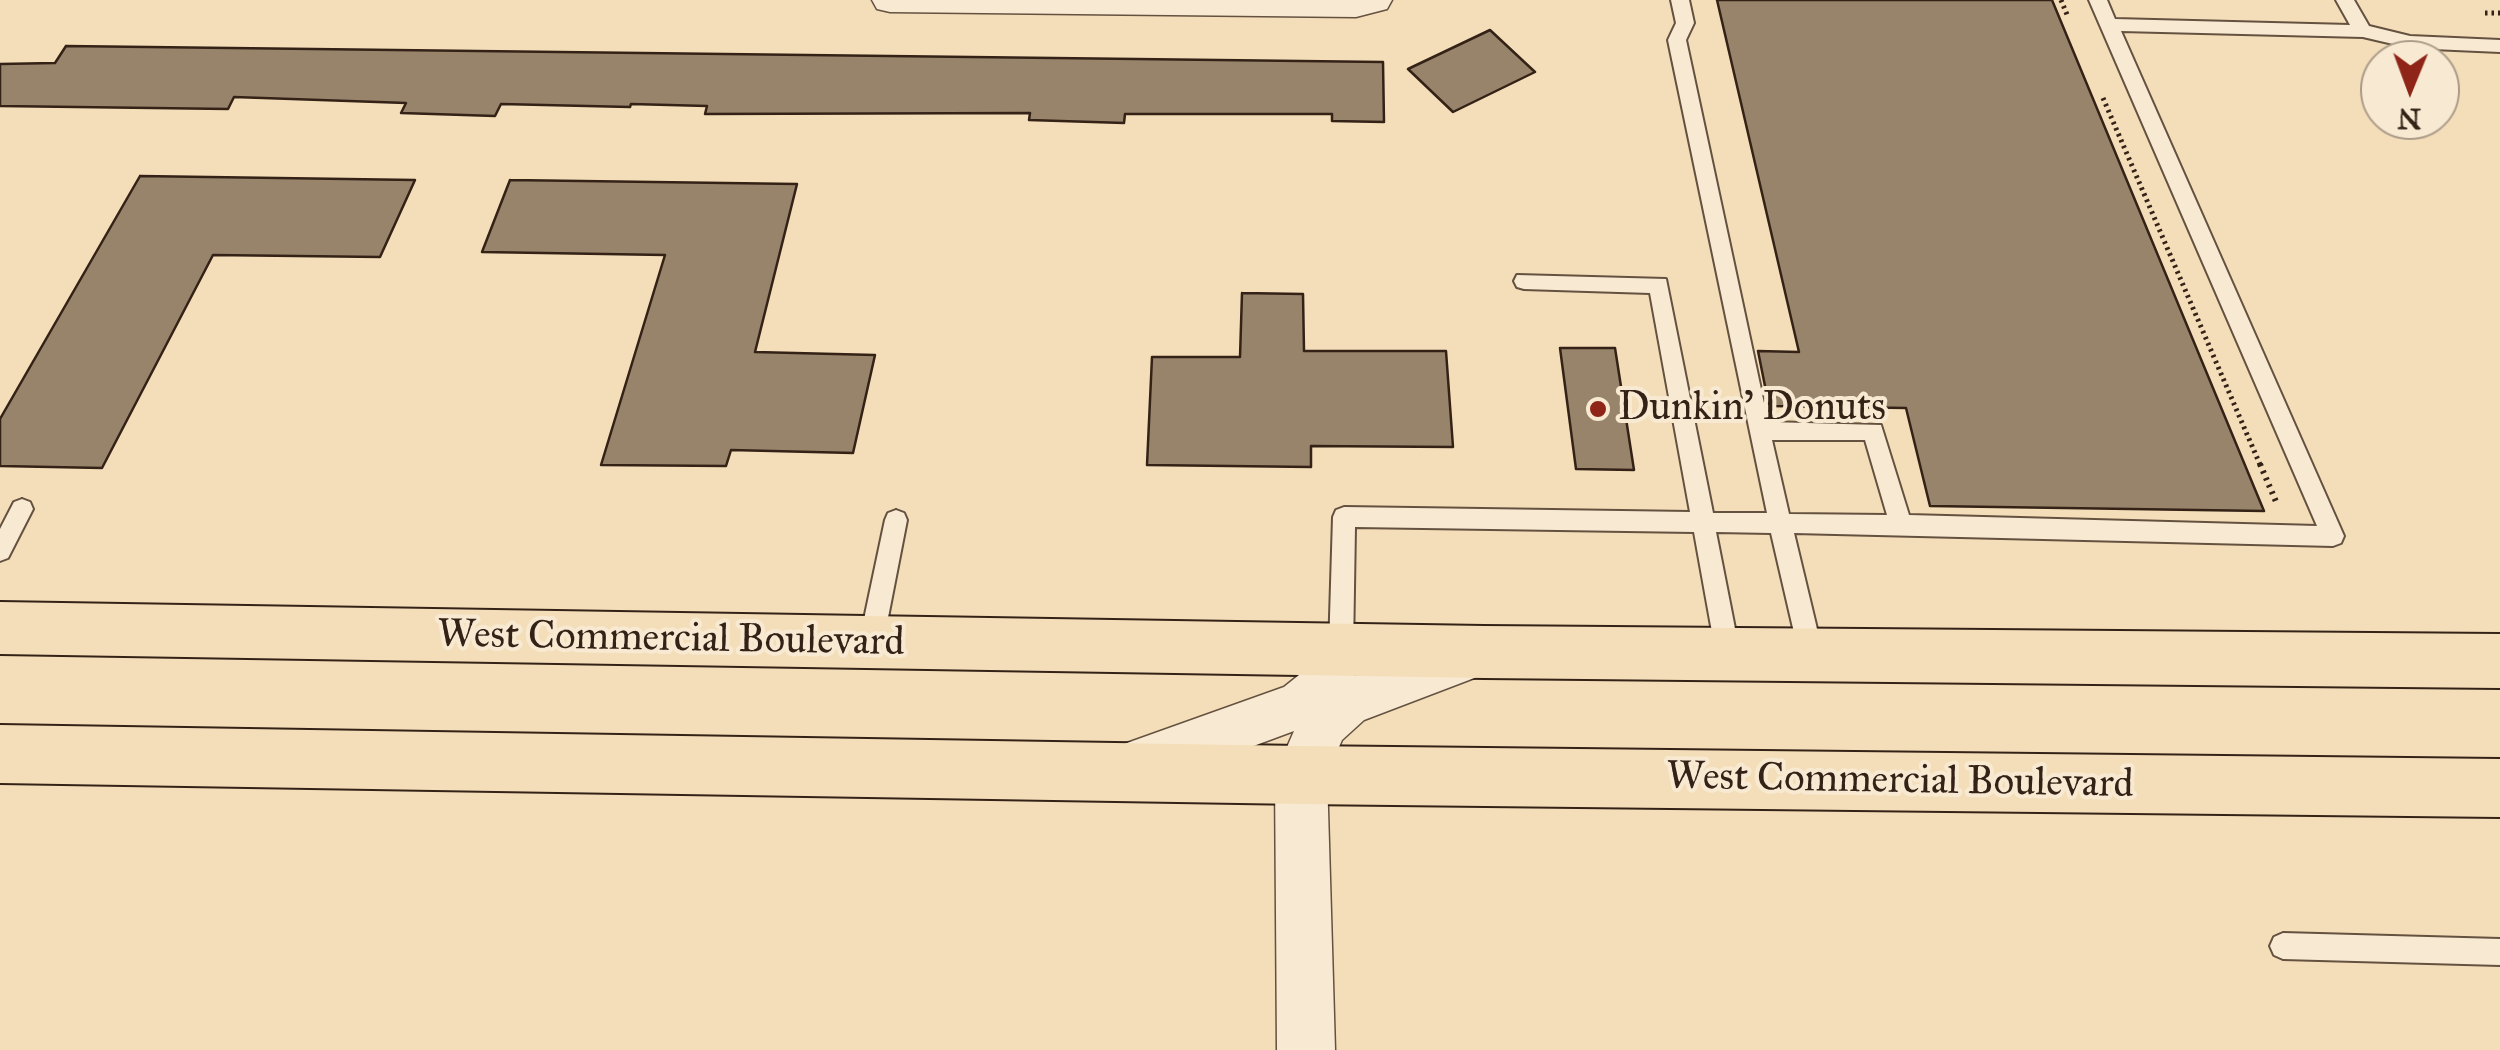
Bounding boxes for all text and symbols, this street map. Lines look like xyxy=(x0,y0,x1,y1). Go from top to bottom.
north arrow xyxy=(2360,40,2460,140)
text: N xyxy=(2397,101,2422,136)
place label: Dunkin' Donuts xyxy=(1618,385,1886,433)
marker: Dunkin' Donuts xyxy=(1587,398,1609,420)
street label: West Commercial Boulevard xyxy=(437,612,905,668)
street label: West Commercial Boulevard xyxy=(1666,754,2134,810)

